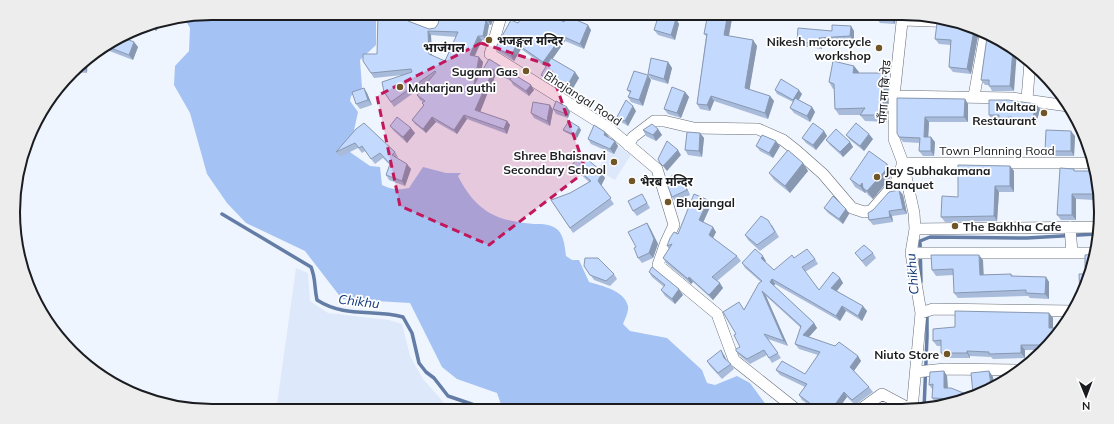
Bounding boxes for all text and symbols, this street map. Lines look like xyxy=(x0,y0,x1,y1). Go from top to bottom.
place label: भजङ्गल मन्दिर xyxy=(497,33,564,48)
place label: Nikesh motorcycle workshop xyxy=(767,34,871,63)
marker: भजङ्गल मन्दिर xyxy=(484,35,494,45)
district label: भाजंगल xyxy=(423,39,465,55)
marker: Nikesh motorcycle workshop xyxy=(874,43,884,53)
street label: पाँगा मा बि रोड xyxy=(874,59,894,124)
place label: Sugam Gas xyxy=(452,64,518,79)
marker: Sugam Gas xyxy=(521,66,531,76)
street label: Bhajangal Road xyxy=(541,67,625,129)
place label: Maharjan guthi xyxy=(408,80,496,95)
marker: Maharjan guthi xyxy=(395,82,405,92)
place label: Maltaa Restaurant xyxy=(972,99,1036,128)
marker: Maltaa Restaurant xyxy=(1039,108,1049,118)
street label: Town Planning Road xyxy=(939,143,1055,158)
place label: Shree Bhaisnavi Secondary School xyxy=(503,148,606,177)
marker: Shree Bhaisnavi Secondary School xyxy=(609,157,619,167)
place label: Jay Subhakamana Banquet xyxy=(885,163,990,192)
marker: Jay Subhakamana Banquet xyxy=(872,172,882,182)
place label: भैरब मन्दिर xyxy=(640,174,693,189)
marker: भैरब मन्दिर xyxy=(627,176,637,186)
place label: Bhajangal xyxy=(676,195,735,210)
marker: Bhajangal xyxy=(663,197,673,207)
place label: The Bakhha Cafe xyxy=(963,219,1062,234)
marker: The Bakhha Cafe xyxy=(950,221,960,231)
water label: Chikhu xyxy=(902,253,922,295)
water label: Chikhu xyxy=(337,291,381,311)
place label: Niuto Store xyxy=(874,347,939,362)
marker: Niuto Store xyxy=(942,349,952,359)
north arrow xyxy=(1066,376,1106,416)
text: N xyxy=(1082,399,1090,413)

